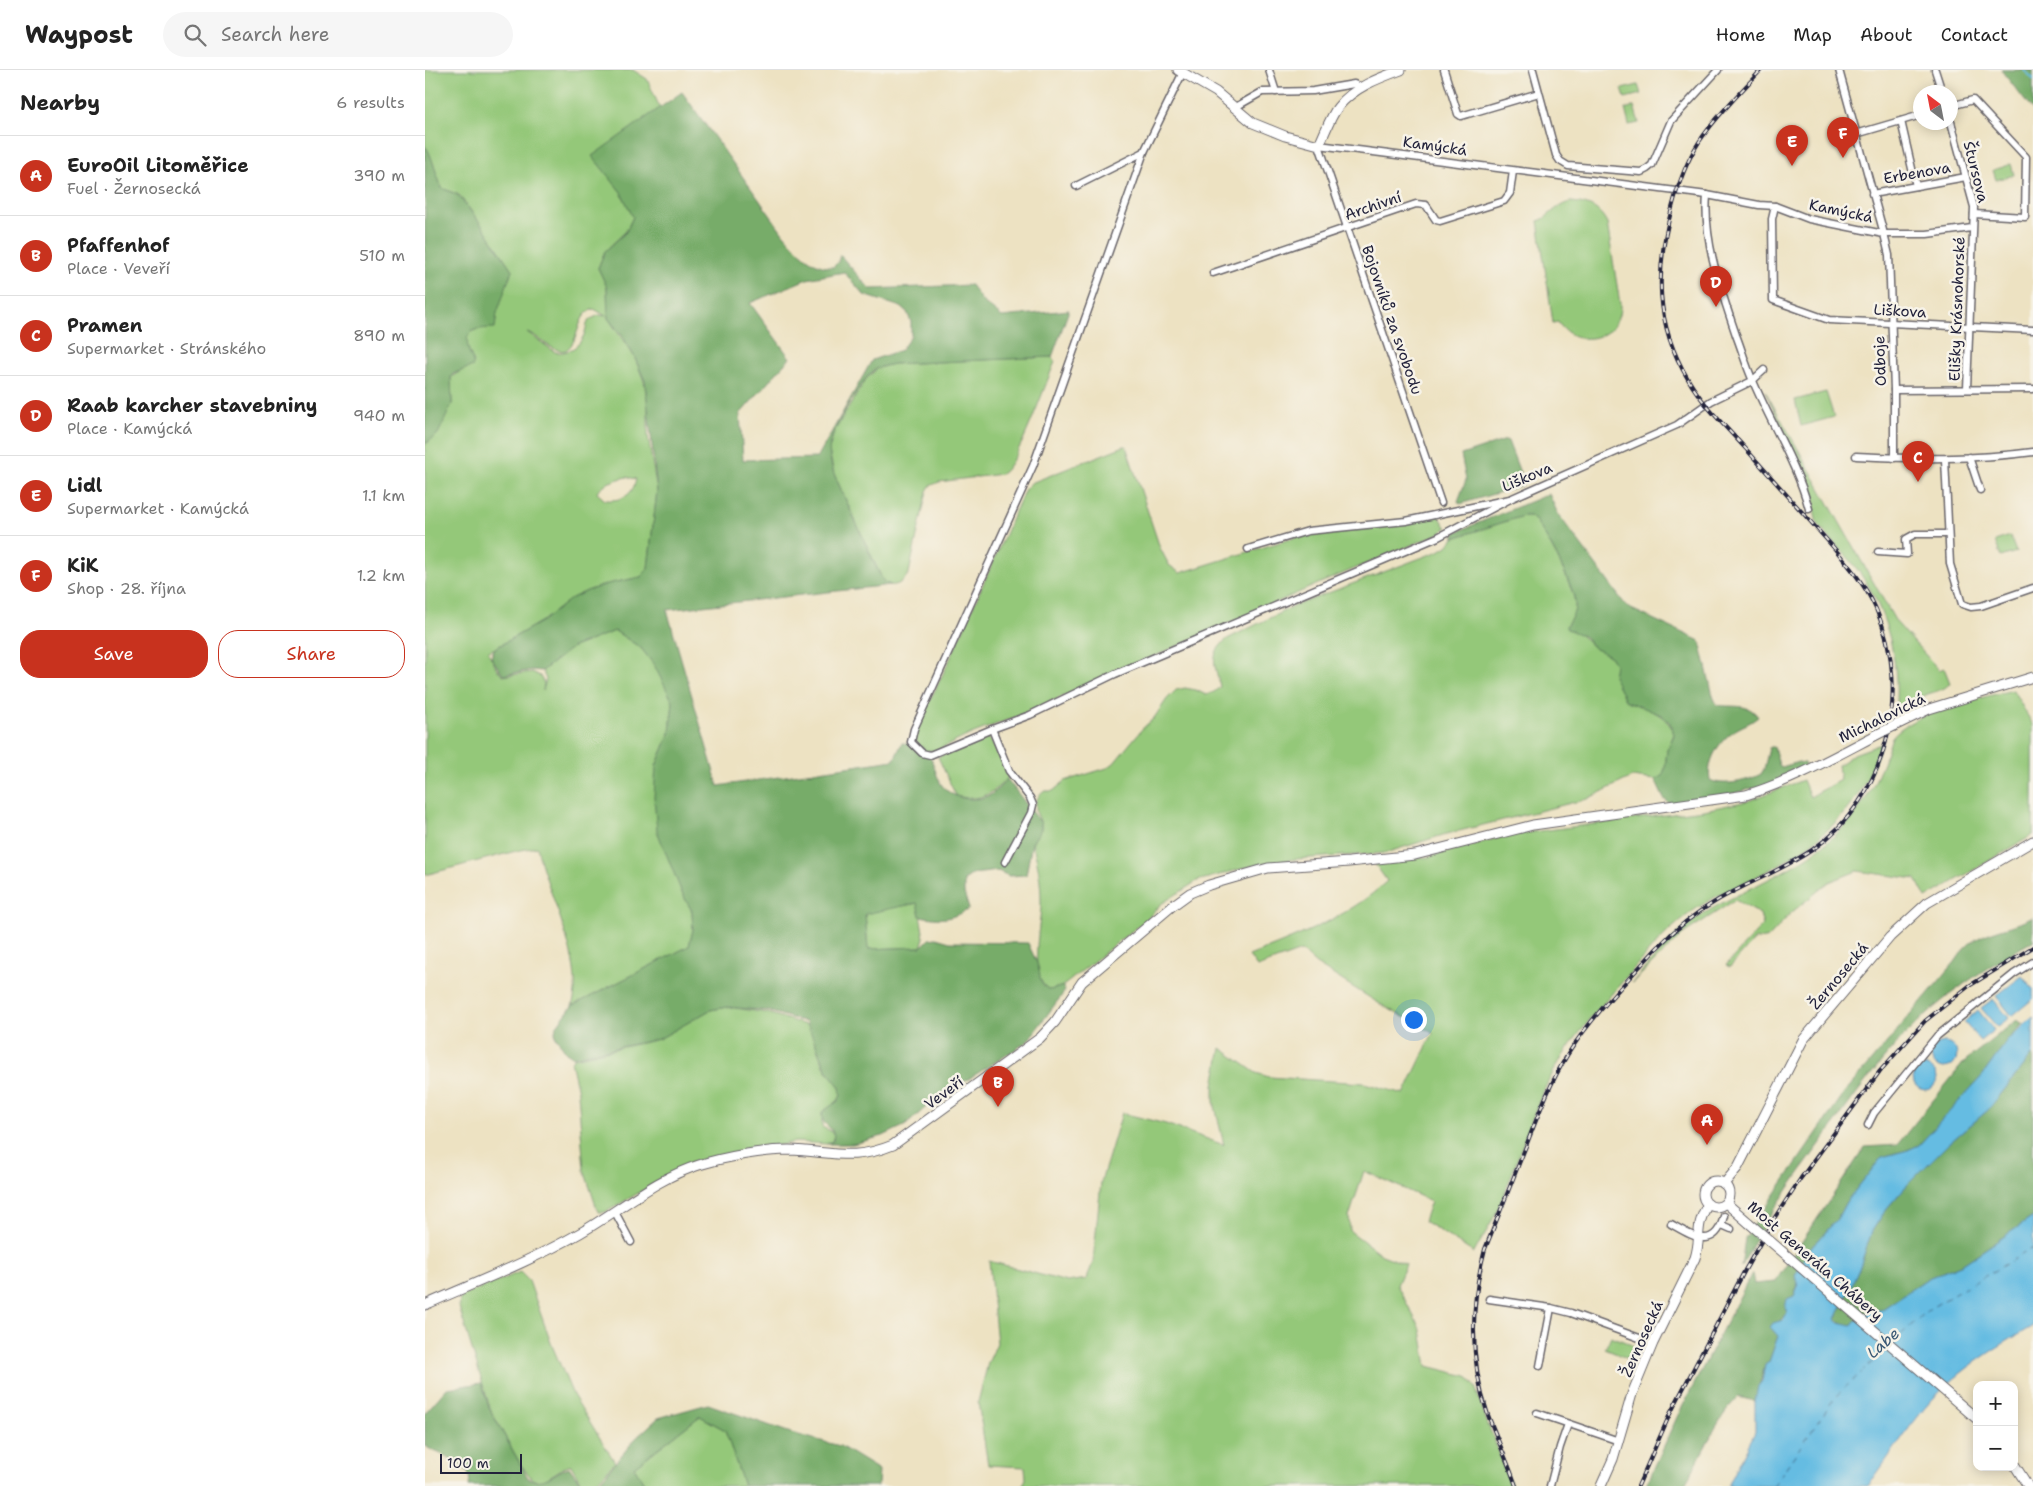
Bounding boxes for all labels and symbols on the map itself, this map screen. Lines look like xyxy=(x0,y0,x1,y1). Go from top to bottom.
north arrow xyxy=(1913,85,1958,130)
pin: F xyxy=(1827,117,1859,158)
pin: E xyxy=(1776,125,1808,166)
street label: Kamýcká xyxy=(1402,132,1469,160)
street label: Štursova xyxy=(1959,139,1994,205)
street label: Erbenova xyxy=(1882,157,1953,189)
street label: Archivní xyxy=(1342,187,1405,225)
street label: Kamýcká xyxy=(1807,194,1875,228)
street label: Elišky Krásnohorské xyxy=(1944,236,1970,382)
street label: Bojovníků za svobodu xyxy=(1357,243,1427,397)
pin: D xyxy=(1700,266,1732,307)
street label: Liškova xyxy=(1873,300,1928,322)
street label: Odboje xyxy=(1869,335,1891,387)
pin: C xyxy=(1902,441,1934,482)
street label: Liškova xyxy=(1499,457,1556,497)
street label: Michalovická xyxy=(1835,688,1929,748)
street label: Žernosecká xyxy=(1804,937,1873,1014)
your location xyxy=(1401,1007,1427,1033)
pin: B xyxy=(982,1066,1014,1107)
street label: Veveří xyxy=(920,1072,968,1114)
pin: A xyxy=(1691,1104,1723,1145)
street label: Most Generála Chábery xyxy=(1743,1197,1887,1325)
street label: Žernosecká xyxy=(1615,1297,1668,1380)
water label: Labe xyxy=(1862,1323,1904,1363)
scale bar xyxy=(440,1451,523,1474)

